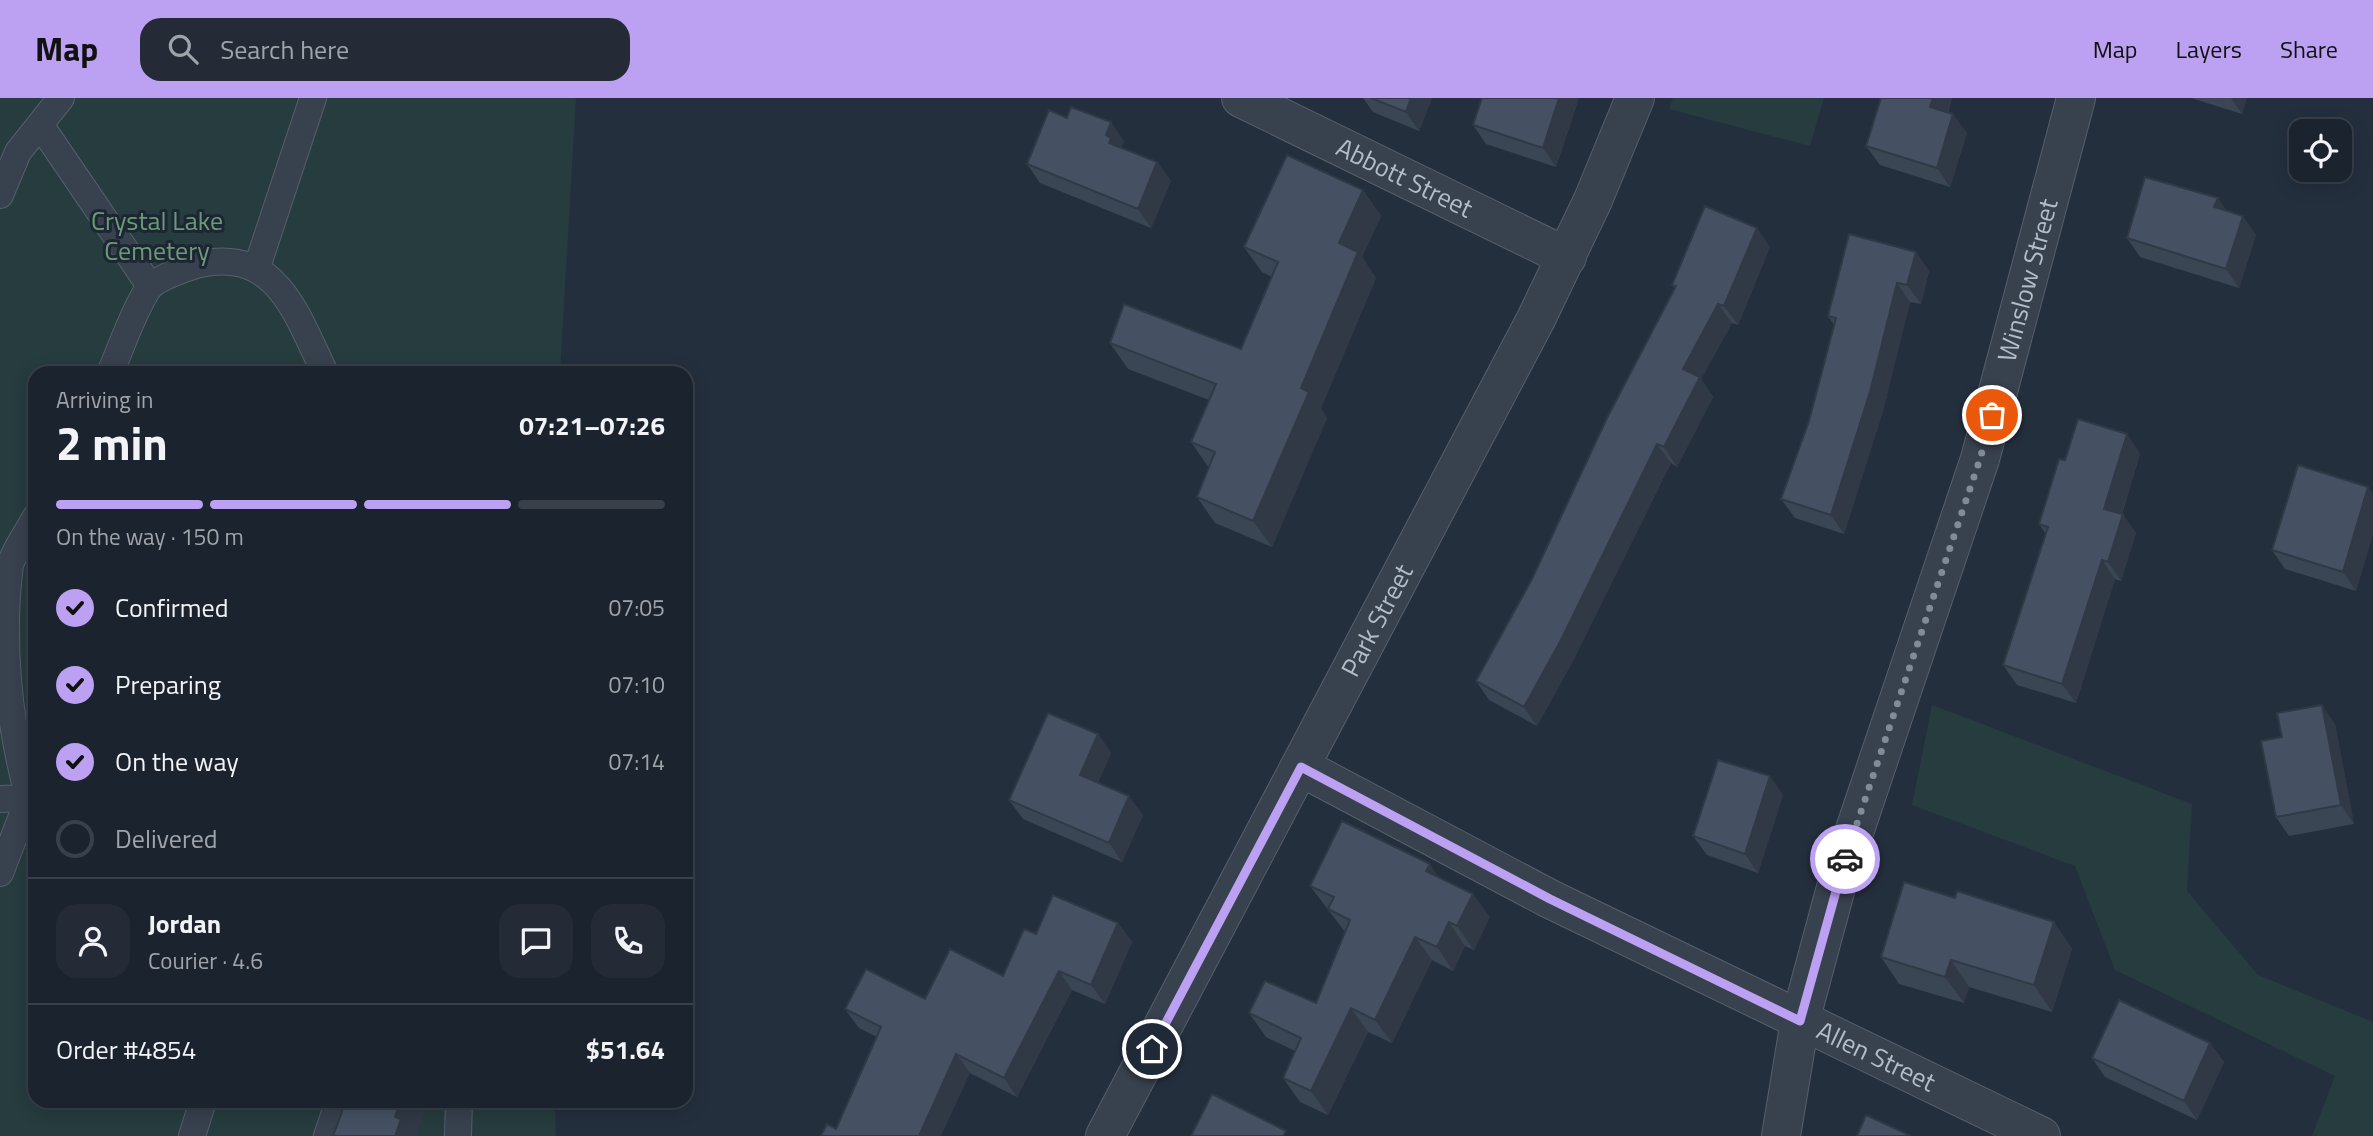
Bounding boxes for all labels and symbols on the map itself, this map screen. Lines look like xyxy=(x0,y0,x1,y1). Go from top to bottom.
street label: Abbott Street xyxy=(1330,127,1480,227)
street label: Winslow Street xyxy=(1987,194,2067,366)
park label: Crystal Lake Cemetery xyxy=(91,201,223,270)
pin xyxy=(1962,385,2022,445)
street label: Park Street xyxy=(1331,557,1422,683)
courier xyxy=(1810,824,1880,894)
street label: Allen Street xyxy=(1811,1011,1942,1101)
pin xyxy=(1122,1019,1182,1079)

